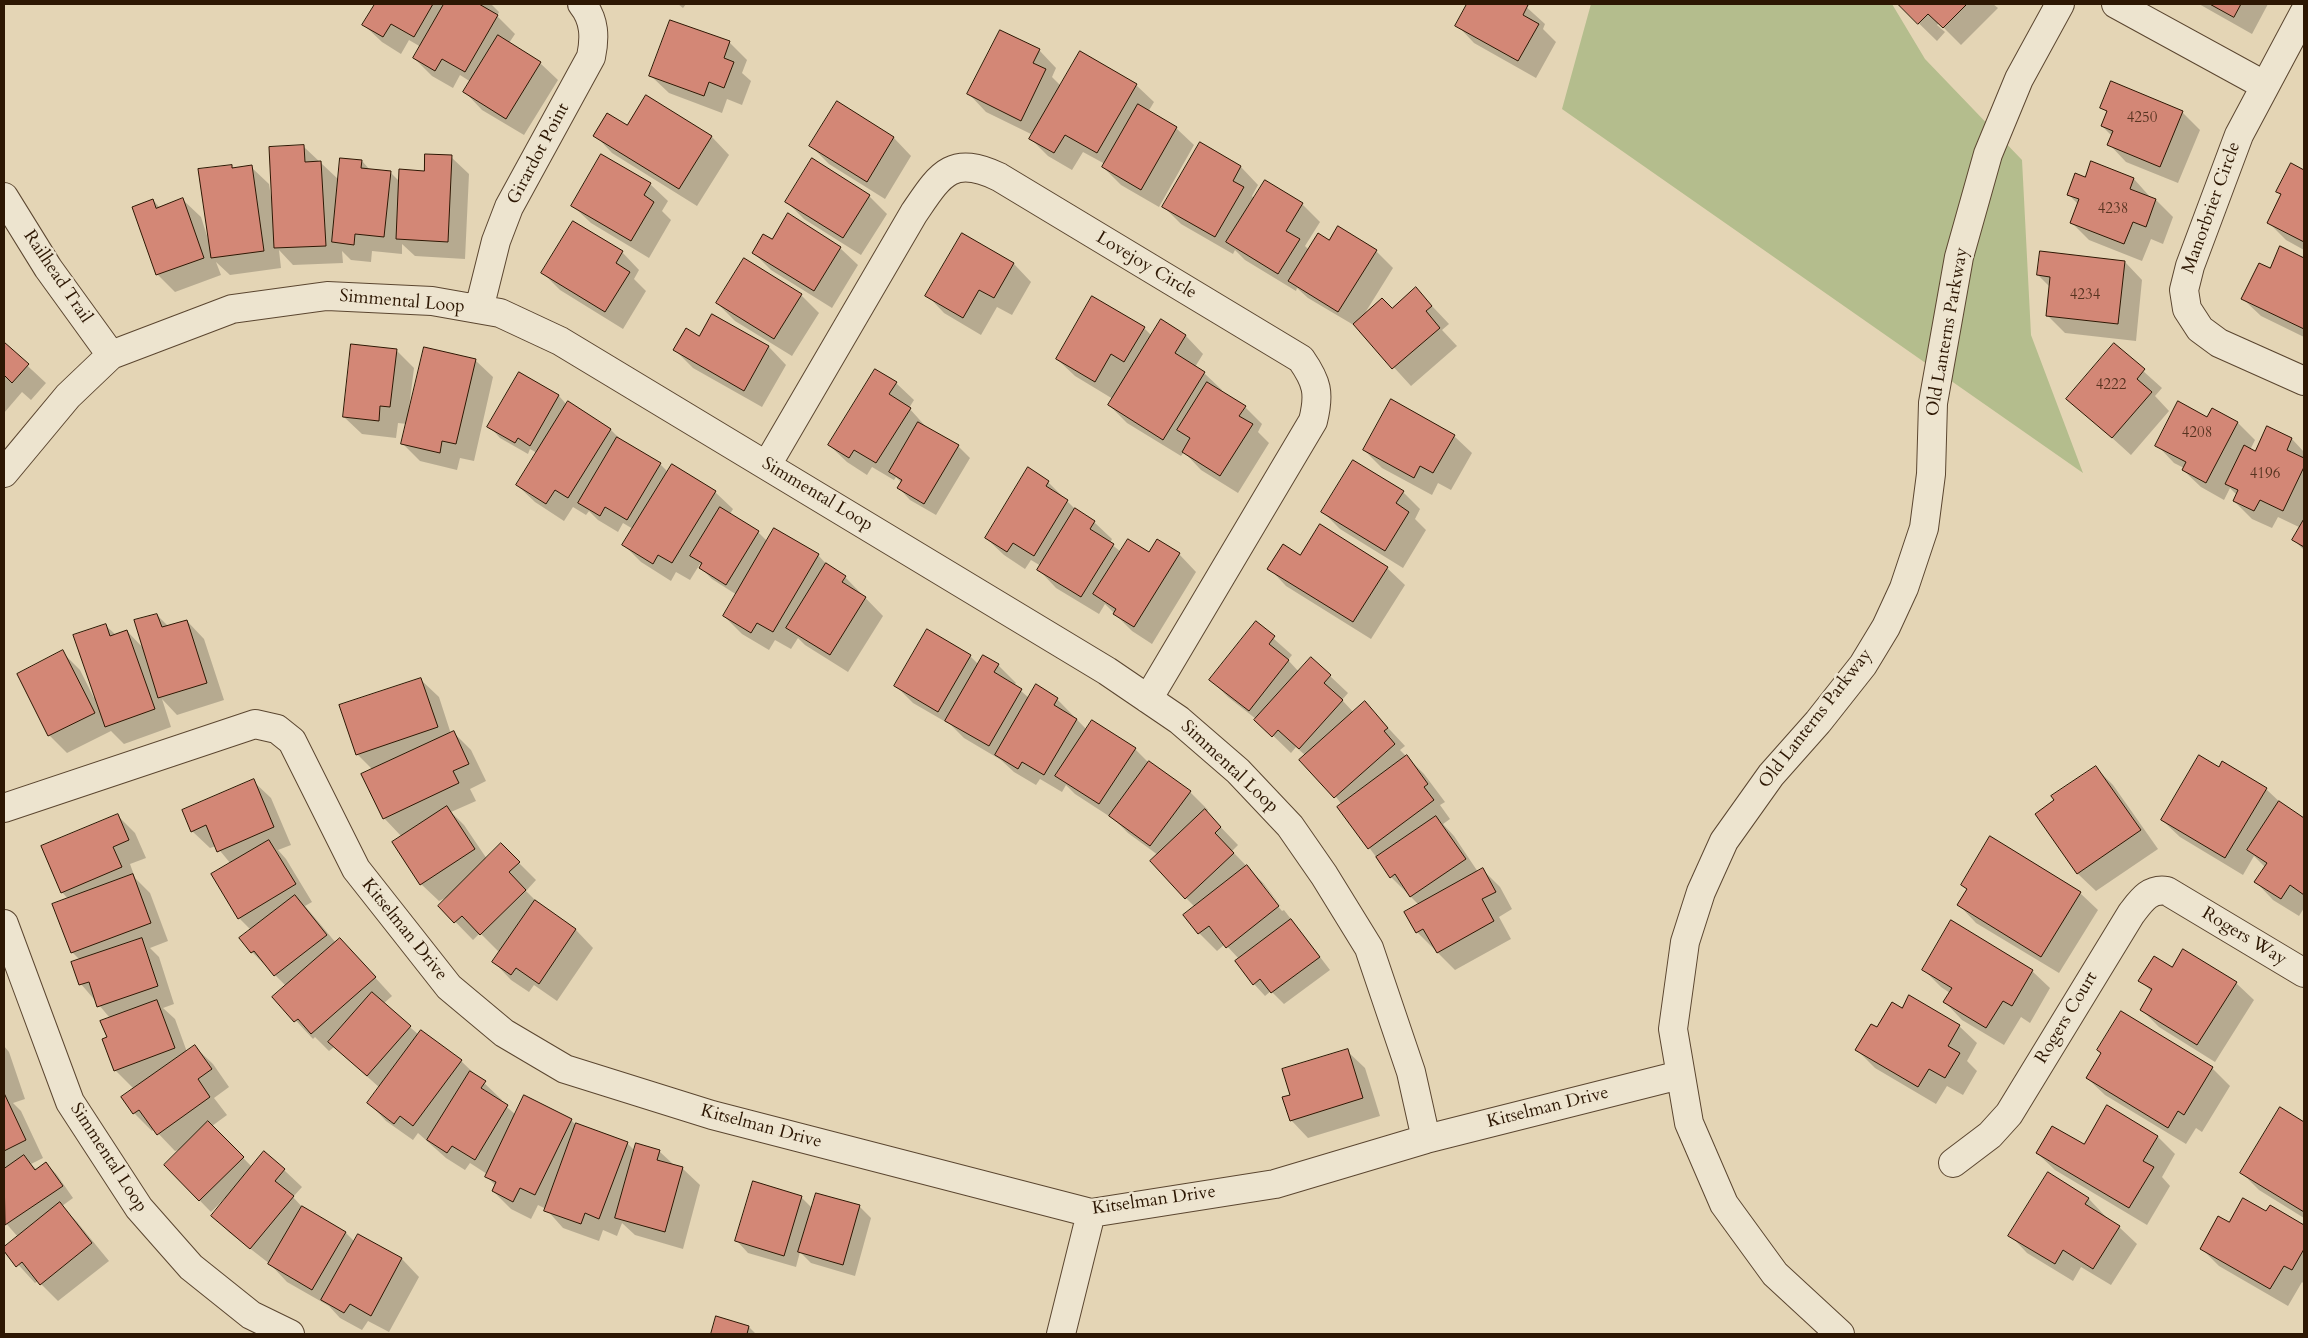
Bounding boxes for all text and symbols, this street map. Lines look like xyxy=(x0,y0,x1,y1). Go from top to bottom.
street label: Girardot Point xyxy=(503,100,575,208)
house number: 4250 xyxy=(2127,110,2157,128)
street label: Manorbrier Circle xyxy=(2178,139,2246,277)
house number: 4238 xyxy=(2098,201,2128,219)
street label: Railhead Trail xyxy=(18,226,96,328)
street label: Lovejoy Circle xyxy=(1092,228,1200,304)
street label: Old Lanterns Parkway xyxy=(1922,246,1974,418)
street label: Simmental Loop xyxy=(338,286,466,318)
house number: 4234 xyxy=(2070,287,2100,305)
house number: 4222 xyxy=(2096,377,2126,395)
house number: 4208 xyxy=(2182,425,2212,443)
street label: Simmental Loop xyxy=(758,453,876,537)
house number: 4196 xyxy=(2250,466,2280,484)
street label: Old Lanterns Parkway xyxy=(1755,645,1877,793)
street label: Simmental Loop xyxy=(1176,716,1282,818)
street label: Kitselman Drive xyxy=(356,875,452,985)
street label: Rogers Way xyxy=(2198,903,2290,971)
street label: Rogers Court xyxy=(2031,968,2103,1068)
street label: Kitselman Drive xyxy=(1485,1082,1611,1134)
street label: Simmental Loop xyxy=(65,1099,151,1217)
street label: Kitselman Drive xyxy=(698,1100,824,1154)
street label: Kitselman Drive xyxy=(1091,1182,1217,1220)

